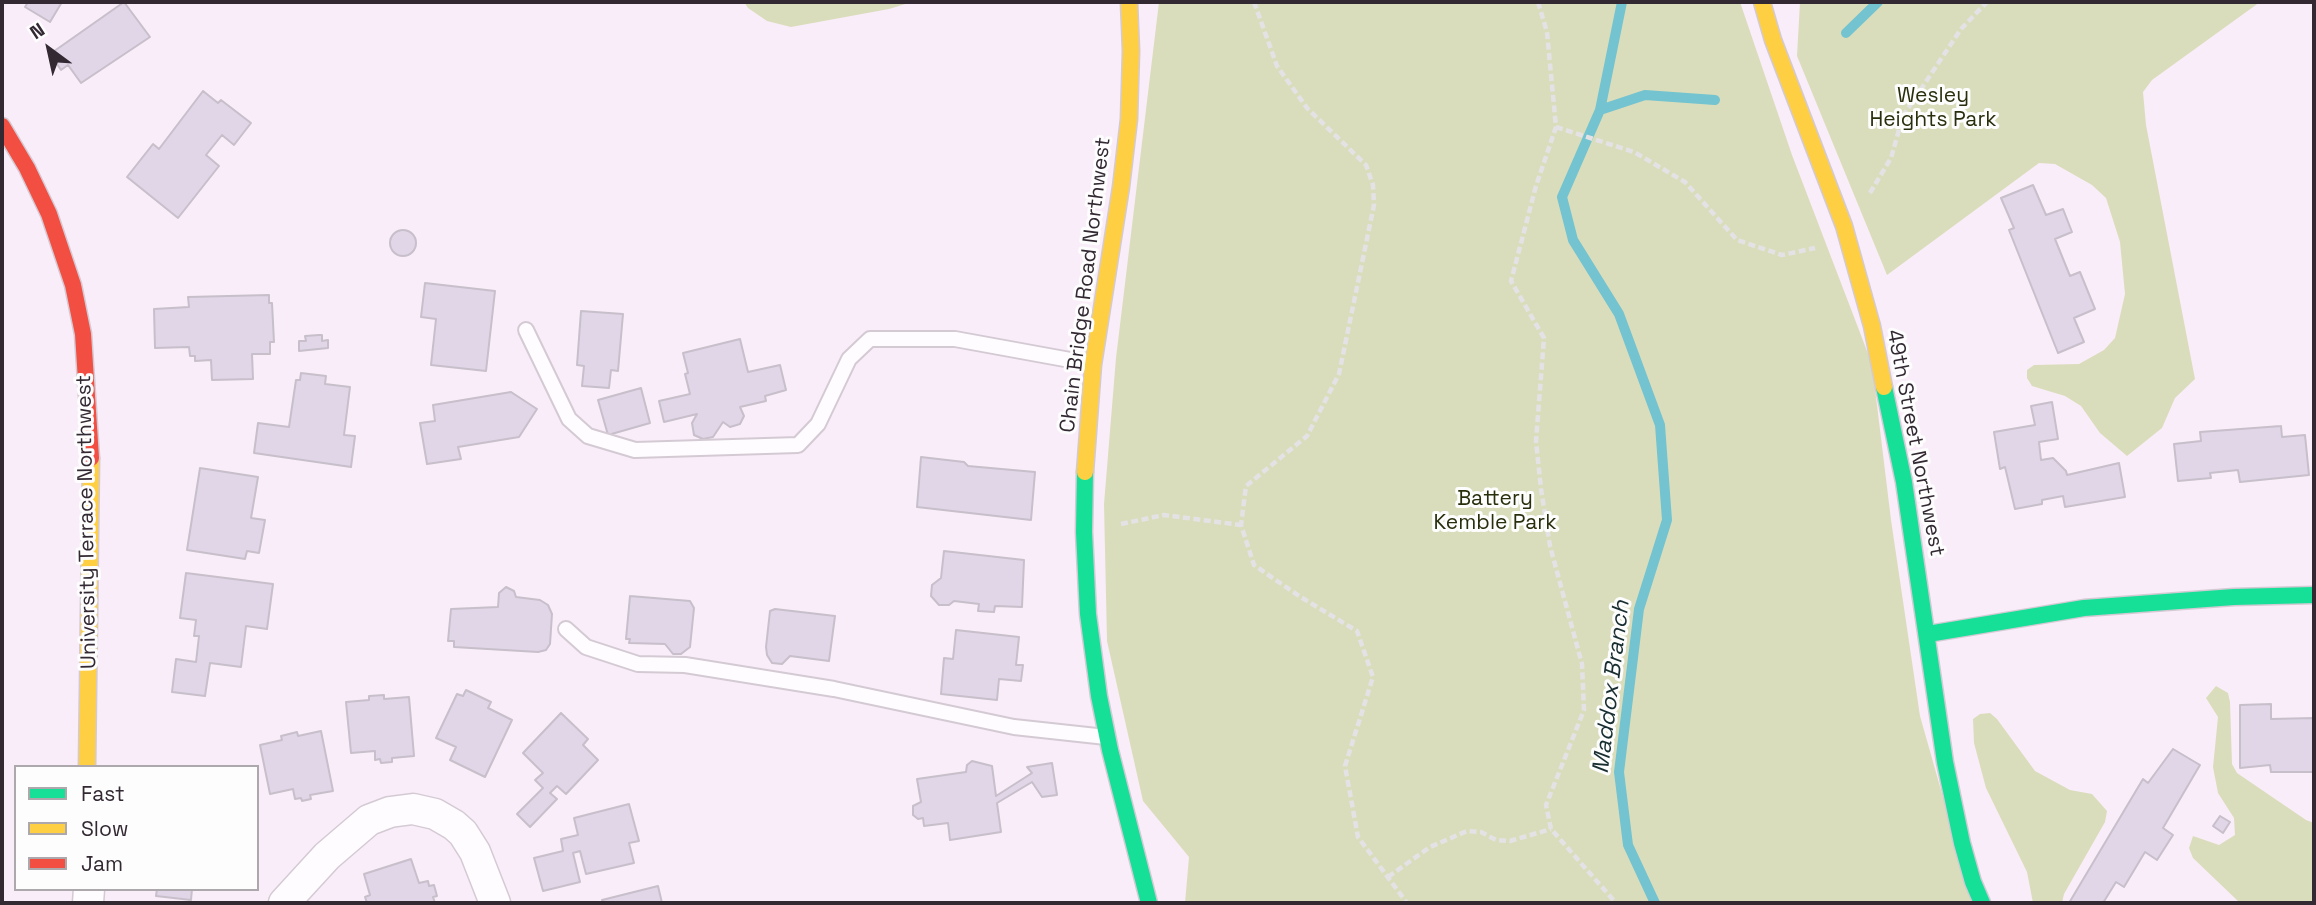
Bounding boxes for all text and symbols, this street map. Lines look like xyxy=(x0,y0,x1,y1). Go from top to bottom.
north arrow xyxy=(14,14,84,84)
text: N xyxy=(25,17,49,45)
park label: Wesley Heights Park xyxy=(1869,83,1997,133)
street label: Chain Bridge Road Northwest xyxy=(1055,136,1117,434)
street label: 49th Street Northwest xyxy=(1881,328,1949,558)
street label: University Terrace Northwest xyxy=(72,375,102,669)
park label: Battery Kemble Park xyxy=(1433,486,1557,536)
water label: Maddox Branch xyxy=(1588,599,1636,775)
legend xyxy=(14,765,259,891)
text: Fast xyxy=(81,780,125,807)
text: Slow xyxy=(81,815,129,842)
text: Jam xyxy=(81,850,123,877)

